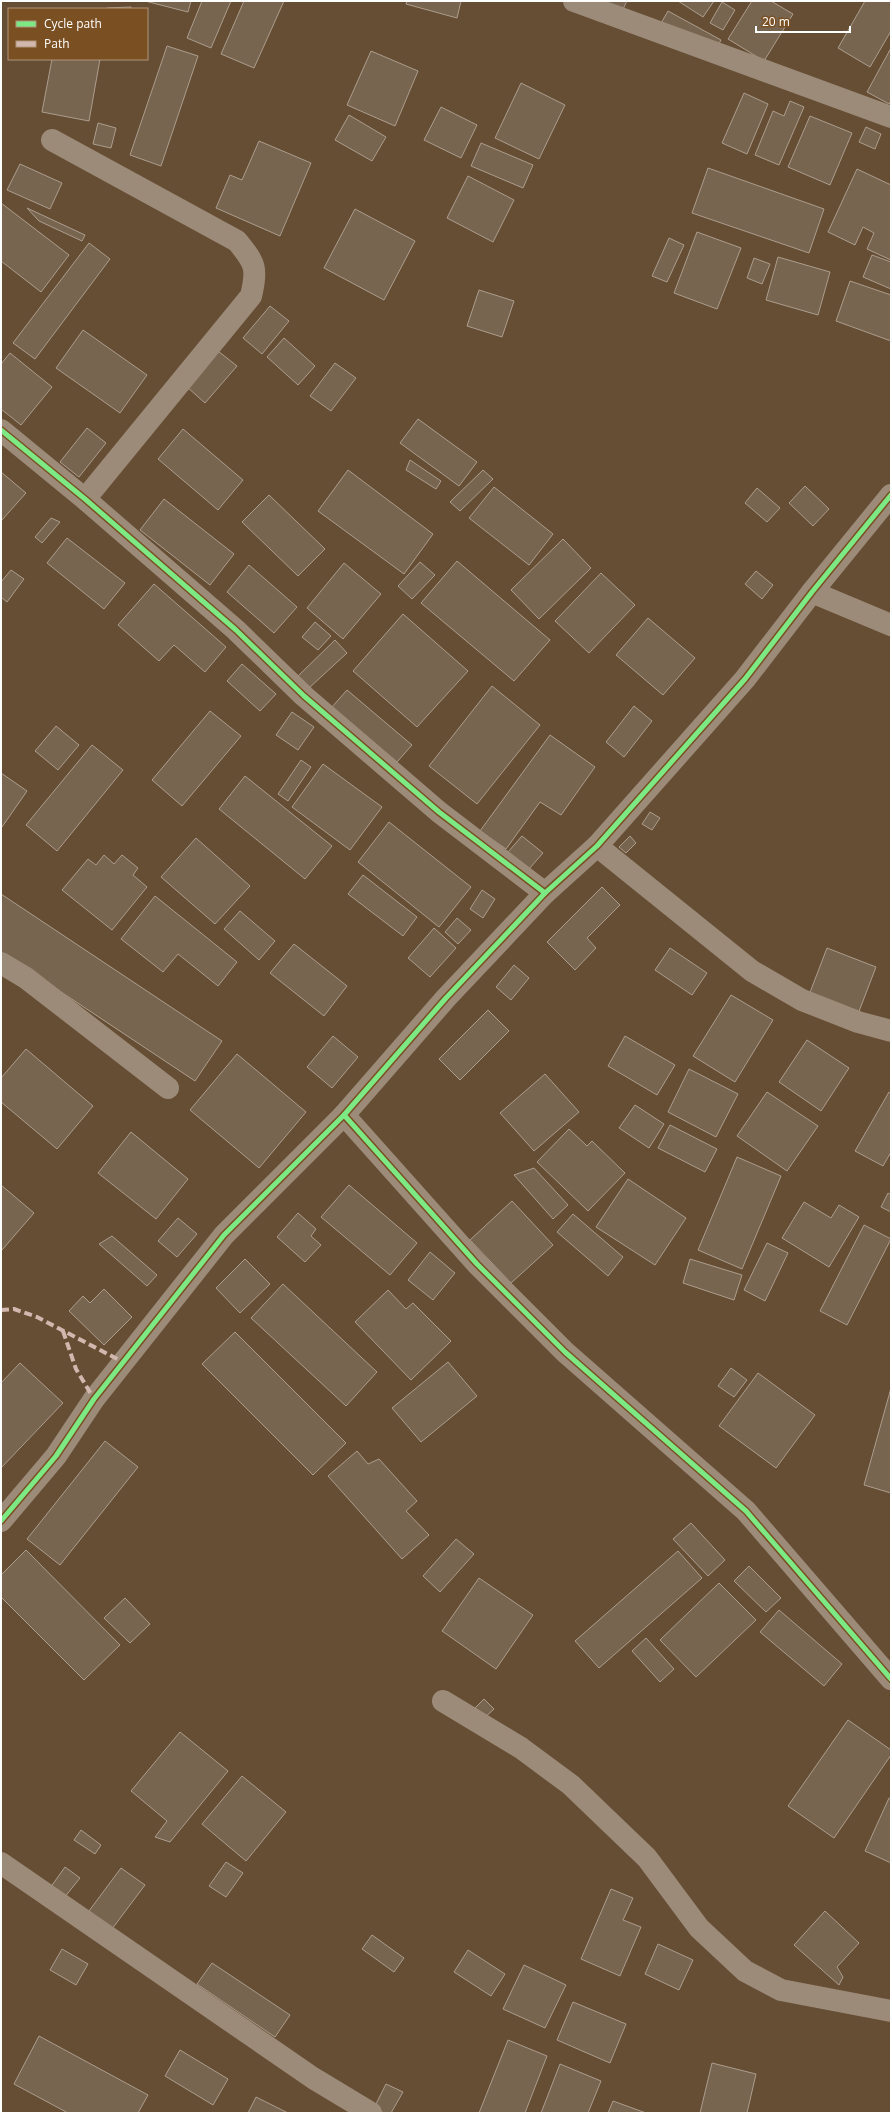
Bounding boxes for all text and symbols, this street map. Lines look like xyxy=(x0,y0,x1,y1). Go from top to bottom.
legend xyxy=(8,8,148,60)
scale bar xyxy=(756,8,850,34)
text: 20 m xyxy=(762,13,790,30)
text: Cycle path xyxy=(44,15,102,32)
text: Path xyxy=(44,35,70,52)

